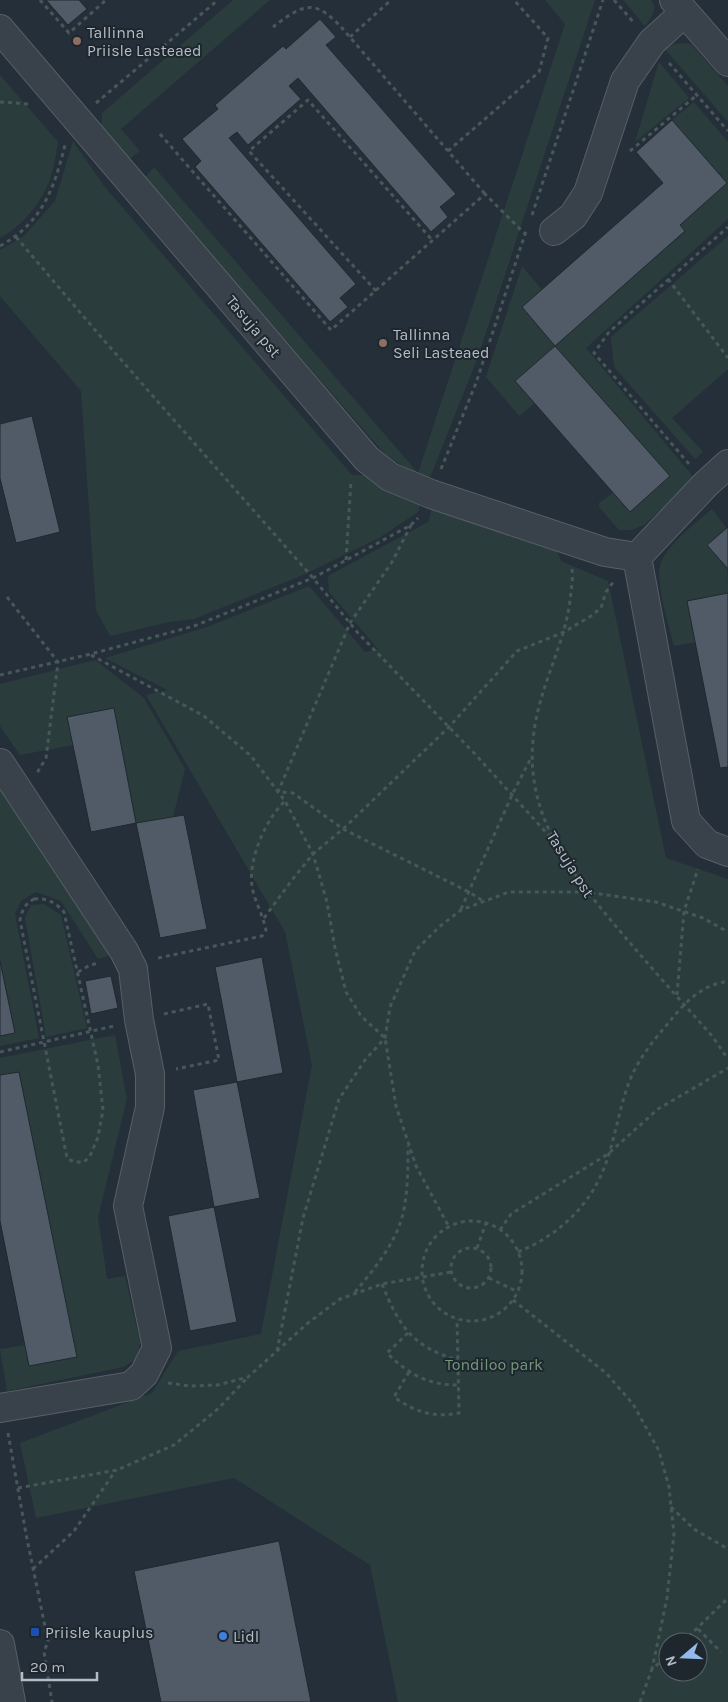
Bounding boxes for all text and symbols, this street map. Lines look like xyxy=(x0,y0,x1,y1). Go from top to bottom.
place label: Tallinna Priisle Lasteaed xyxy=(87,23,202,60)
marker: Tallinna Priisle Lasteaed xyxy=(71,35,83,47)
street label: Tasuja pst xyxy=(222,292,285,361)
place label: Tallinna Seli Lasteaed xyxy=(393,325,489,362)
marker: Tallinna Seli Lasteaed xyxy=(377,337,389,349)
street label: Tasuja pst xyxy=(543,827,598,901)
park label: Tondiloo park xyxy=(445,1355,543,1374)
place label: Priisle kauplus xyxy=(45,1623,154,1642)
marker: Priisle kauplus xyxy=(29,1626,41,1638)
place label: Lidl xyxy=(233,1627,259,1646)
marker: Lidl xyxy=(217,1630,229,1642)
north arrow xyxy=(658,1632,708,1682)
scale bar xyxy=(22,1650,98,1682)
text: N xyxy=(662,1654,681,1669)
text: 20 m xyxy=(30,1658,65,1676)

